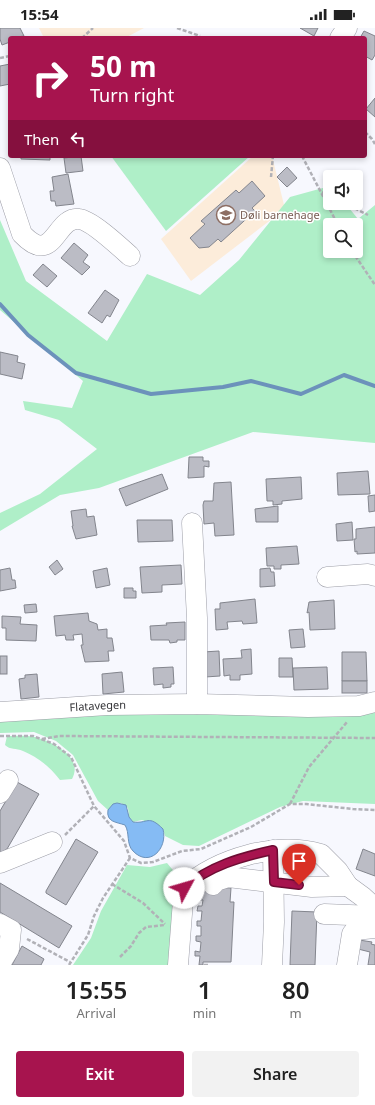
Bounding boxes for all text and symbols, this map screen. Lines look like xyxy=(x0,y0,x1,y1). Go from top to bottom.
text: 15:54 xyxy=(20,4,59,24)
text: 50 m xyxy=(90,47,157,85)
icon: right xyxy=(24,52,76,104)
text: Turn right xyxy=(90,83,174,107)
icon: left xyxy=(67,128,89,150)
text: Then xyxy=(24,129,59,149)
map controls xyxy=(323,170,363,258)
button: sound xyxy=(323,170,363,210)
school or university icon: Døli barnehage xyxy=(215,204,237,226)
place label: Døli barnehage xyxy=(240,207,320,222)
button: search xyxy=(323,218,363,258)
street label: Flatavegen xyxy=(69,697,126,714)
pin xyxy=(282,844,316,885)
icon: arrive xyxy=(288,850,310,872)
position arrow xyxy=(163,867,205,909)
text: 15:55 xyxy=(66,973,127,1006)
text: 1 xyxy=(198,973,211,1006)
text: 80 xyxy=(282,973,309,1006)
text: Arrival xyxy=(77,1004,116,1022)
text: min xyxy=(193,1004,216,1022)
text: m xyxy=(290,1004,302,1022)
button: Exit xyxy=(16,1051,184,1097)
button: Share xyxy=(192,1051,359,1097)

